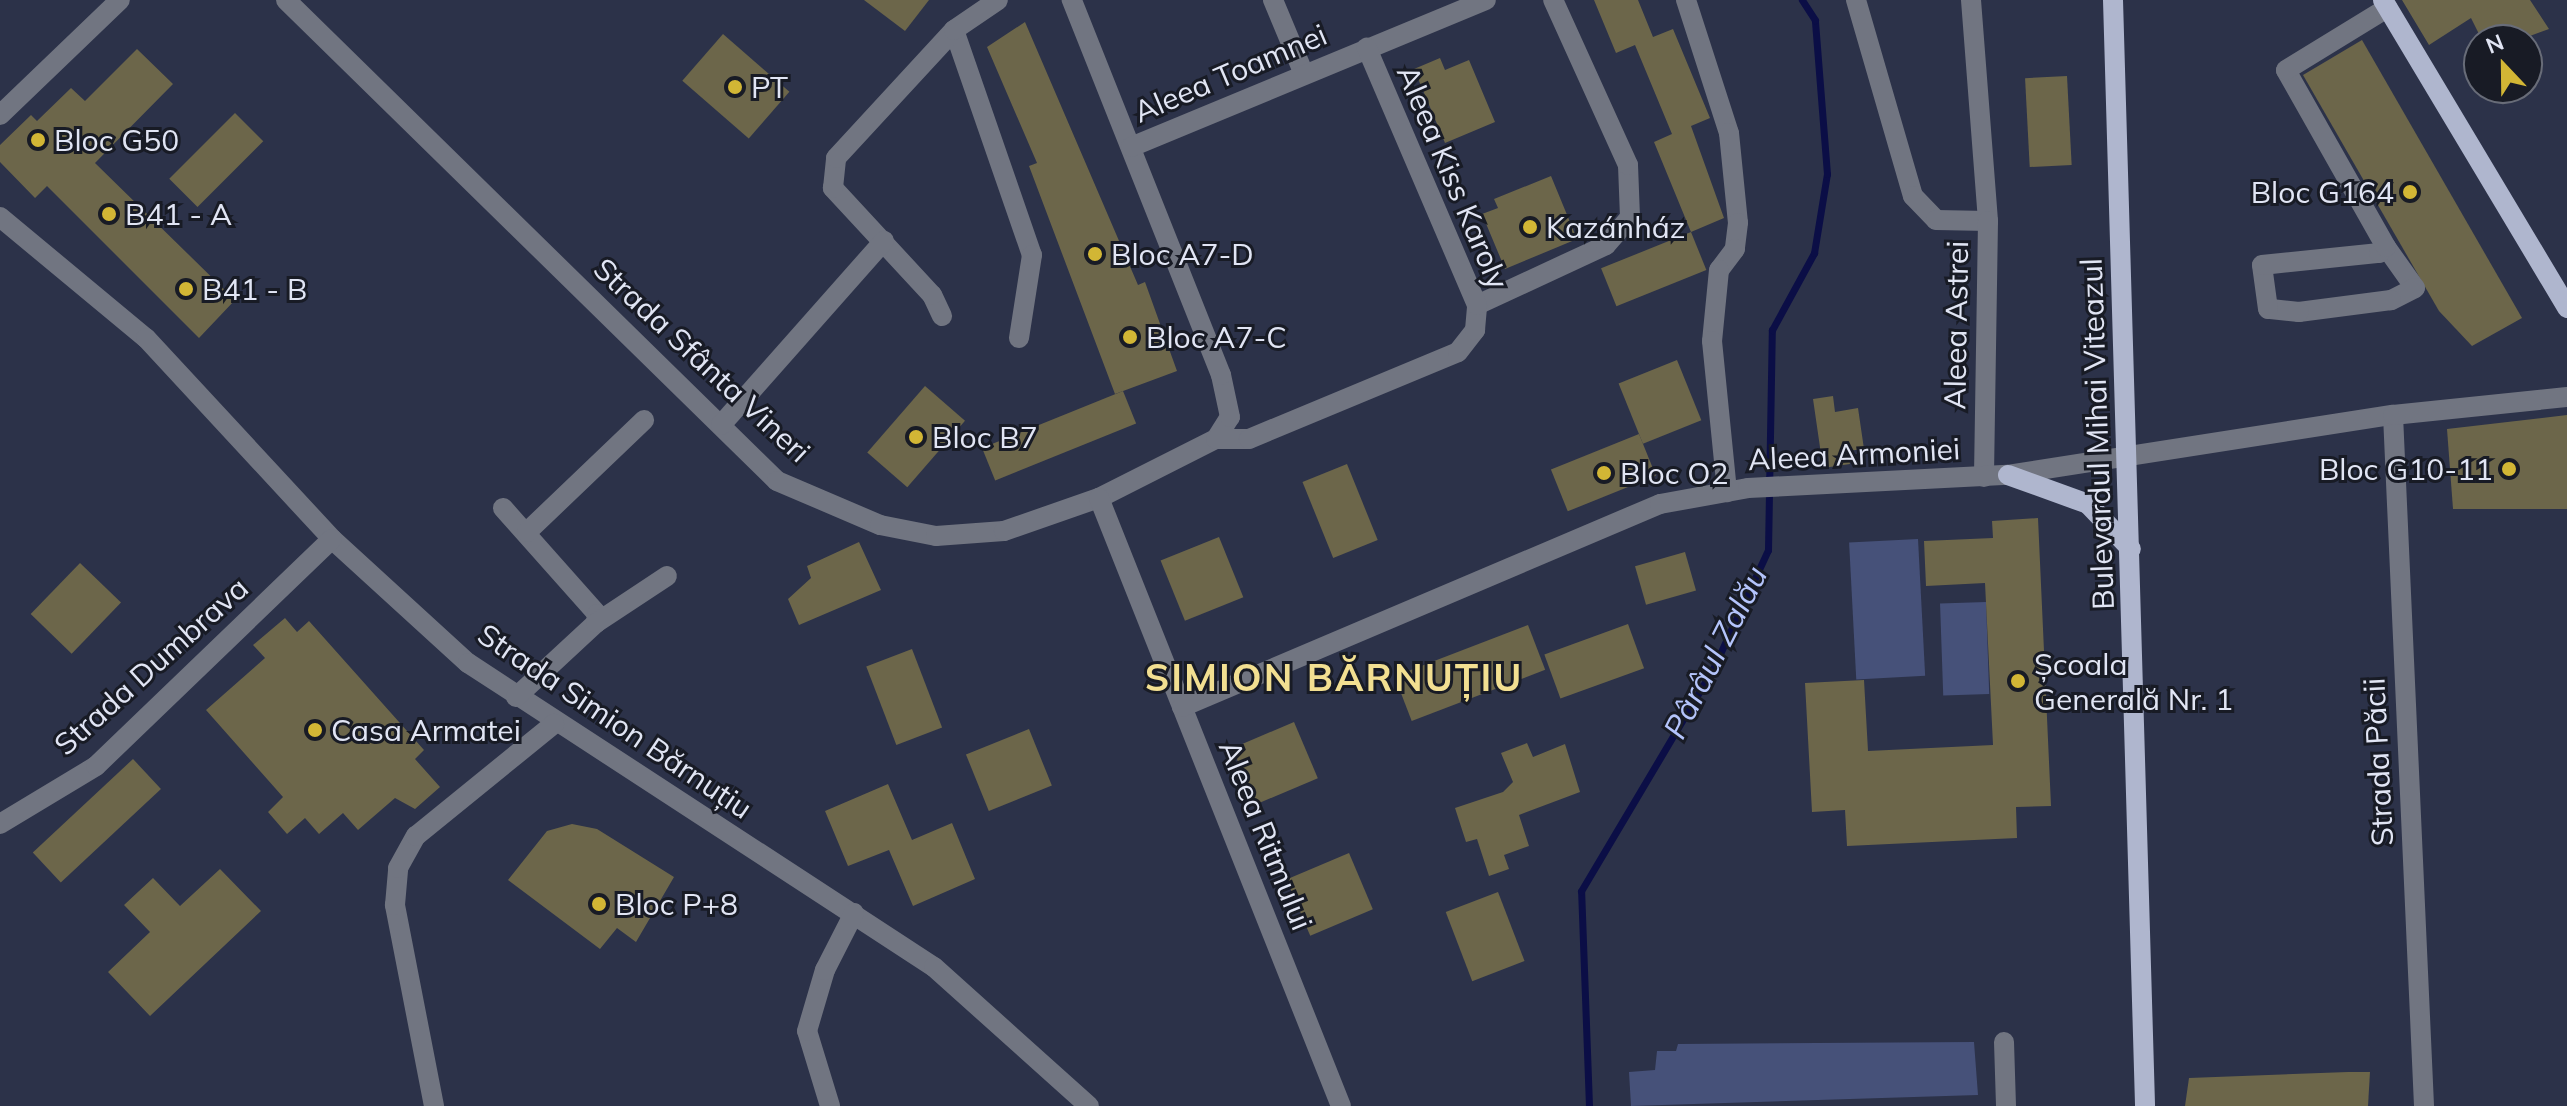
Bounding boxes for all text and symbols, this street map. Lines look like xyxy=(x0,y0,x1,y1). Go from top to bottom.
street label: Aleea Toamnei xyxy=(1128,16,1332,130)
north arrow xyxy=(2463,24,2543,104)
text: N xyxy=(2482,28,2508,60)
street label: Aleea Kiss Karoly xyxy=(1390,60,1516,294)
place label: PT xyxy=(751,69,788,105)
marker: PT xyxy=(726,78,744,96)
place label: Bloc G50 xyxy=(54,122,179,158)
marker: Bloc G50 xyxy=(29,131,47,149)
place label: Bloc G164 xyxy=(2251,174,2394,210)
marker: Bloc G164 xyxy=(2401,183,2419,201)
place label: B41 - A xyxy=(125,196,232,232)
marker: B41 - A xyxy=(100,205,118,223)
place label: Kazánház xyxy=(1546,209,1685,245)
marker: Kazánház xyxy=(1521,218,1539,236)
place label: Bloc A7-D xyxy=(1111,236,1254,272)
street label: Aleea Astrei xyxy=(1937,240,1975,410)
marker: Bloc A7-D xyxy=(1086,245,1104,263)
street label: Strada Sfânta Vineri xyxy=(586,251,818,469)
street label: Bulevardul Mihai Viteazul xyxy=(2073,258,2121,610)
place label: B41 - B xyxy=(202,271,307,307)
marker: B41 - B xyxy=(177,280,195,298)
place label: Bloc A7-C xyxy=(1146,319,1287,355)
marker: Bloc A7-C xyxy=(1121,328,1139,346)
place label: Bloc B7 xyxy=(932,419,1038,455)
marker: Bloc B7 xyxy=(907,428,925,446)
street label: Aleea Armoniei xyxy=(1747,430,1961,478)
place label: Bloc G10-11 xyxy=(2319,451,2493,487)
place label: Bloc O2 xyxy=(1620,455,1729,491)
marker: Bloc G10-11 xyxy=(2500,460,2518,478)
marker: Bloc O2 xyxy=(1595,464,1613,482)
water label: Pârâul Zalău xyxy=(1655,559,1775,745)
street label: Strada Dumbrava xyxy=(47,570,255,762)
street label: Strada Simion Bărnuțiu xyxy=(471,616,759,826)
place label: Școala Generală Nr. 1 xyxy=(2034,646,2233,716)
district label: SIMION BĂRNUȚIU xyxy=(1145,655,1523,701)
marker: Școala Generală Nr. 1 xyxy=(2009,672,2027,690)
street label: Strada Păcii xyxy=(2356,677,2400,847)
place label: Casa Armatei xyxy=(331,712,521,748)
marker: Casa Armatei xyxy=(306,721,324,739)
street label: Aleea Ritmului xyxy=(1212,735,1320,935)
place label: Bloc P+8 xyxy=(615,886,738,922)
marker: Bloc P+8 xyxy=(590,895,608,913)

